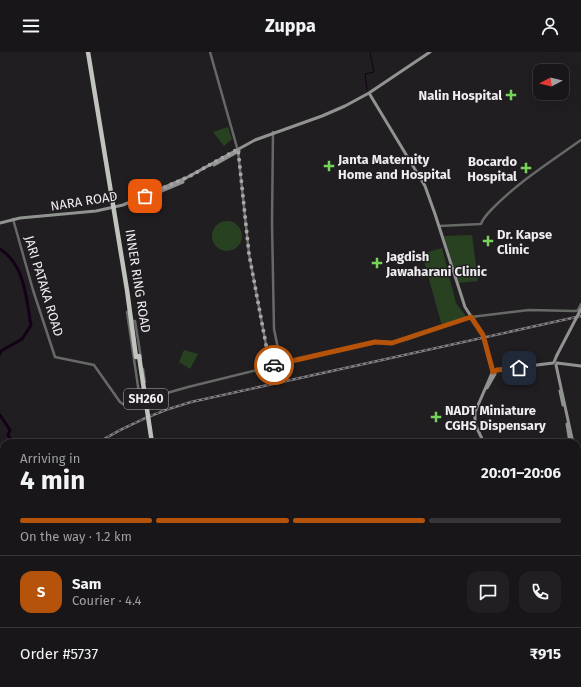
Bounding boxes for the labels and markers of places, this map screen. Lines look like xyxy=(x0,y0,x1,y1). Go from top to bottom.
place label: Nalin Hospital xyxy=(419,88,502,103)
marker: Nalin Hospital xyxy=(505,89,517,101)
place label: Janta Maternity Home and Hospital xyxy=(337,152,451,182)
place label: Bocardo Hospital xyxy=(467,154,517,184)
marker: Janta Maternity Home and Hospital xyxy=(323,160,335,172)
marker: Bocardo Hospital xyxy=(520,162,532,174)
pin xyxy=(128,179,162,213)
place label: Dr. Kapse Clinic xyxy=(497,227,552,257)
marker: Dr. Kapse Clinic xyxy=(482,235,494,247)
place label: Jagdish Jawaharani Clinic xyxy=(385,249,488,279)
marker: Jagdish Jawaharani Clinic xyxy=(371,257,383,269)
pin xyxy=(502,351,536,385)
place label: NADT Miniature CGHS Dispensary xyxy=(445,403,546,433)
marker: NADT Miniature CGHS Dispensary xyxy=(430,411,442,423)

